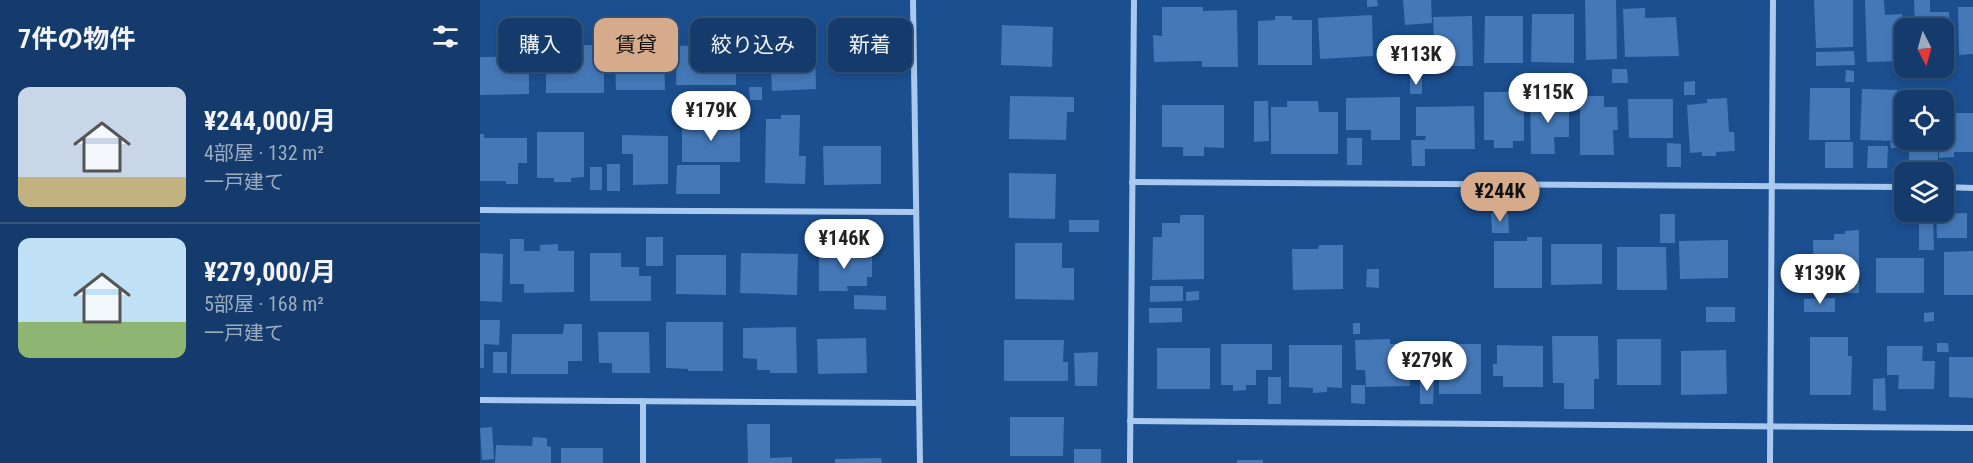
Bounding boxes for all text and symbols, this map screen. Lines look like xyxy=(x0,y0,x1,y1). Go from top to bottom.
chip: 購入 xyxy=(498,18,582,72)
chip: 賃貸 xyxy=(594,18,678,72)
chip: 絞り込み xyxy=(690,18,816,72)
chip: 新着 xyxy=(828,18,912,72)
north arrow xyxy=(1894,18,1954,78)
map controls xyxy=(1894,18,1954,222)
icon: filters xyxy=(429,20,462,53)
text: 7件の物件 xyxy=(18,24,135,54)
pin: ¥113K xyxy=(1374,35,1458,86)
text: ¥113K xyxy=(1391,42,1441,66)
pin: ¥115K xyxy=(1506,73,1590,124)
text: ¥115K xyxy=(1523,80,1573,104)
button: locate xyxy=(1894,90,1954,150)
pin: ¥179K xyxy=(669,91,753,142)
text: ¥179K xyxy=(686,98,736,122)
text: ¥244,000/月 xyxy=(204,106,336,136)
icon: home xyxy=(66,111,138,183)
text: 4部屋 · 132 m² xyxy=(204,141,324,165)
button: layers xyxy=(1894,162,1954,222)
text: 一戸建て xyxy=(204,170,284,194)
pin: ¥244K xyxy=(1458,172,1542,223)
text: ¥244K xyxy=(1475,179,1525,203)
pin: ¥146K xyxy=(802,219,886,270)
text: ¥146K xyxy=(819,226,869,250)
pin: ¥139K xyxy=(1778,254,1862,305)
text: ¥279,000/月 xyxy=(204,257,336,287)
text: ¥139K xyxy=(1795,261,1845,285)
icon: home xyxy=(66,262,138,334)
text: 5部屋 · 168 m² xyxy=(204,292,324,316)
text: 一戸建て xyxy=(204,321,284,345)
pin: ¥279K xyxy=(1385,341,1469,392)
text: ¥279K xyxy=(1402,348,1452,372)

